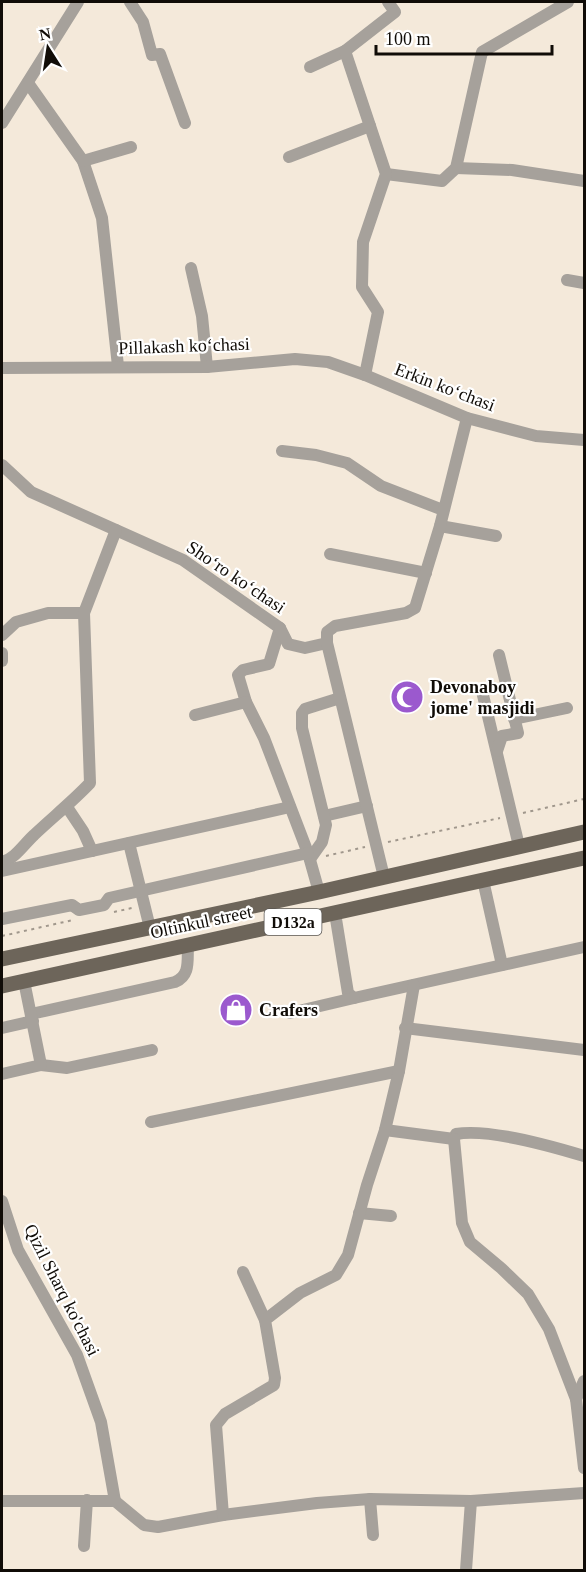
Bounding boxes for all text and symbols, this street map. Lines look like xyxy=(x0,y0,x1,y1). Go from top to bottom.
north arrow xyxy=(18,18,78,78)
scale bar xyxy=(376,18,552,56)
text: N xyxy=(38,24,53,43)
text: 100 m xyxy=(385,29,431,49)
street label: Pillakash koʻchasi xyxy=(118,334,250,358)
street label: Erkin koʻchasi xyxy=(392,359,498,415)
street label: Shoʻro koʻchasi xyxy=(183,537,289,617)
place label: Devonaboy jome' masjidi xyxy=(429,677,534,718)
mosque icon: Devonaboy jome' masjidi xyxy=(389,679,425,715)
street label: Oltinkul street xyxy=(148,901,254,943)
road number: D132a xyxy=(264,909,322,935)
shop icon: Crafers xyxy=(218,992,254,1028)
place label: Crafers xyxy=(259,1000,318,1020)
street label: Qizil Sharq ko'chasi xyxy=(20,1221,104,1359)

